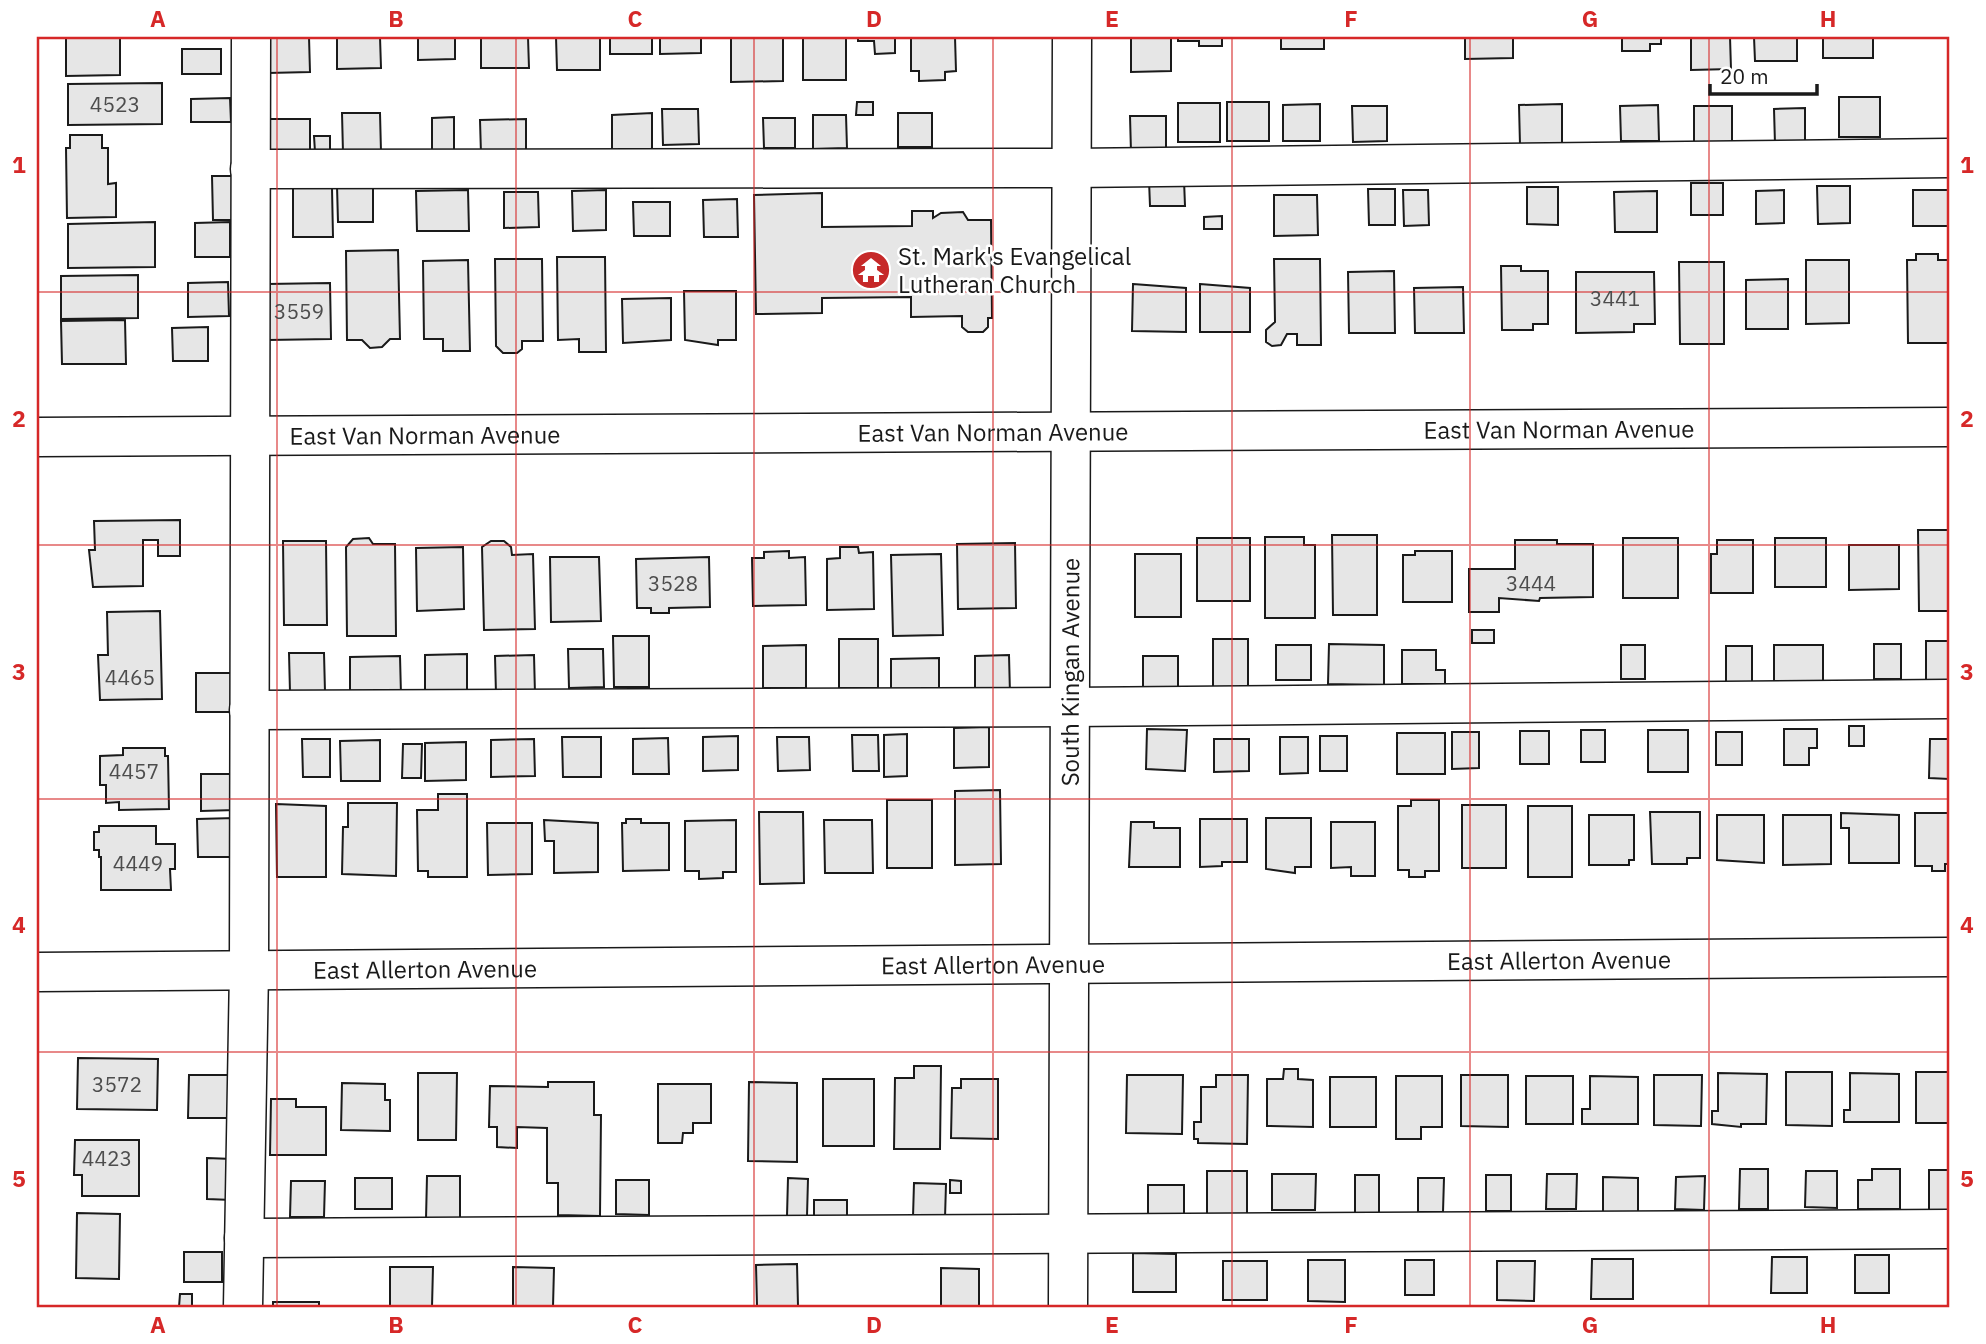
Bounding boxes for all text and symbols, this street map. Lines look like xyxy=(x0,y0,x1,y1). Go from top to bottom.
text: A xyxy=(150,3,166,33)
text: B xyxy=(388,3,404,33)
text: C xyxy=(628,3,643,33)
text: D xyxy=(866,3,882,33)
text: E xyxy=(1105,3,1119,33)
text: F xyxy=(1344,3,1358,33)
text: G xyxy=(1582,3,1598,33)
text: H xyxy=(1820,3,1836,33)
scale bar xyxy=(1710,52,1816,96)
text: 20 m xyxy=(1720,62,1769,90)
house number: 4523 xyxy=(90,90,140,118)
text: 1 xyxy=(12,149,26,179)
text: 1 xyxy=(1960,149,1974,179)
place label: St. Mark's Evangelical Lutheran Church xyxy=(898,240,1131,300)
temple icon: St. Mark's Evangelical Lutheran Church xyxy=(850,249,892,291)
house number: 3441 xyxy=(1590,284,1640,312)
house number: 3559 xyxy=(274,297,324,325)
text: 2 xyxy=(12,403,26,433)
text: 2 xyxy=(1960,403,1974,433)
street label: East Van Norman Avenue xyxy=(1423,412,1695,446)
street label: East Van Norman Avenue xyxy=(857,415,1129,449)
street label: East Van Norman Avenue xyxy=(289,418,561,452)
street label: South Kingan Avenue xyxy=(1054,558,1086,786)
house number: 3528 xyxy=(648,569,698,597)
house number: 3444 xyxy=(1506,569,1556,597)
text: 3 xyxy=(12,656,26,686)
text: 3 xyxy=(1960,656,1974,686)
house number: 4465 xyxy=(105,663,155,691)
house number: 4457 xyxy=(109,757,159,785)
house number: 4449 xyxy=(113,849,163,877)
text: 4 xyxy=(12,909,26,939)
text: 4 xyxy=(1960,909,1974,939)
street label: East Allerton Avenue xyxy=(1447,943,1671,977)
street label: East Allerton Avenue xyxy=(881,948,1105,981)
street label: East Allerton Avenue xyxy=(313,952,537,986)
house number: 3572 xyxy=(92,1070,142,1098)
house number: 4423 xyxy=(82,1144,132,1172)
text: 5 xyxy=(12,1163,26,1193)
text: 5 xyxy=(1960,1163,1974,1193)
text: A xyxy=(150,1309,166,1339)
text: B xyxy=(388,1309,404,1339)
text: C xyxy=(628,1309,643,1339)
text: D xyxy=(866,1309,882,1339)
text: E xyxy=(1105,1309,1119,1339)
text: F xyxy=(1344,1309,1358,1339)
text: G xyxy=(1582,1309,1598,1339)
text: H xyxy=(1820,1309,1836,1339)

